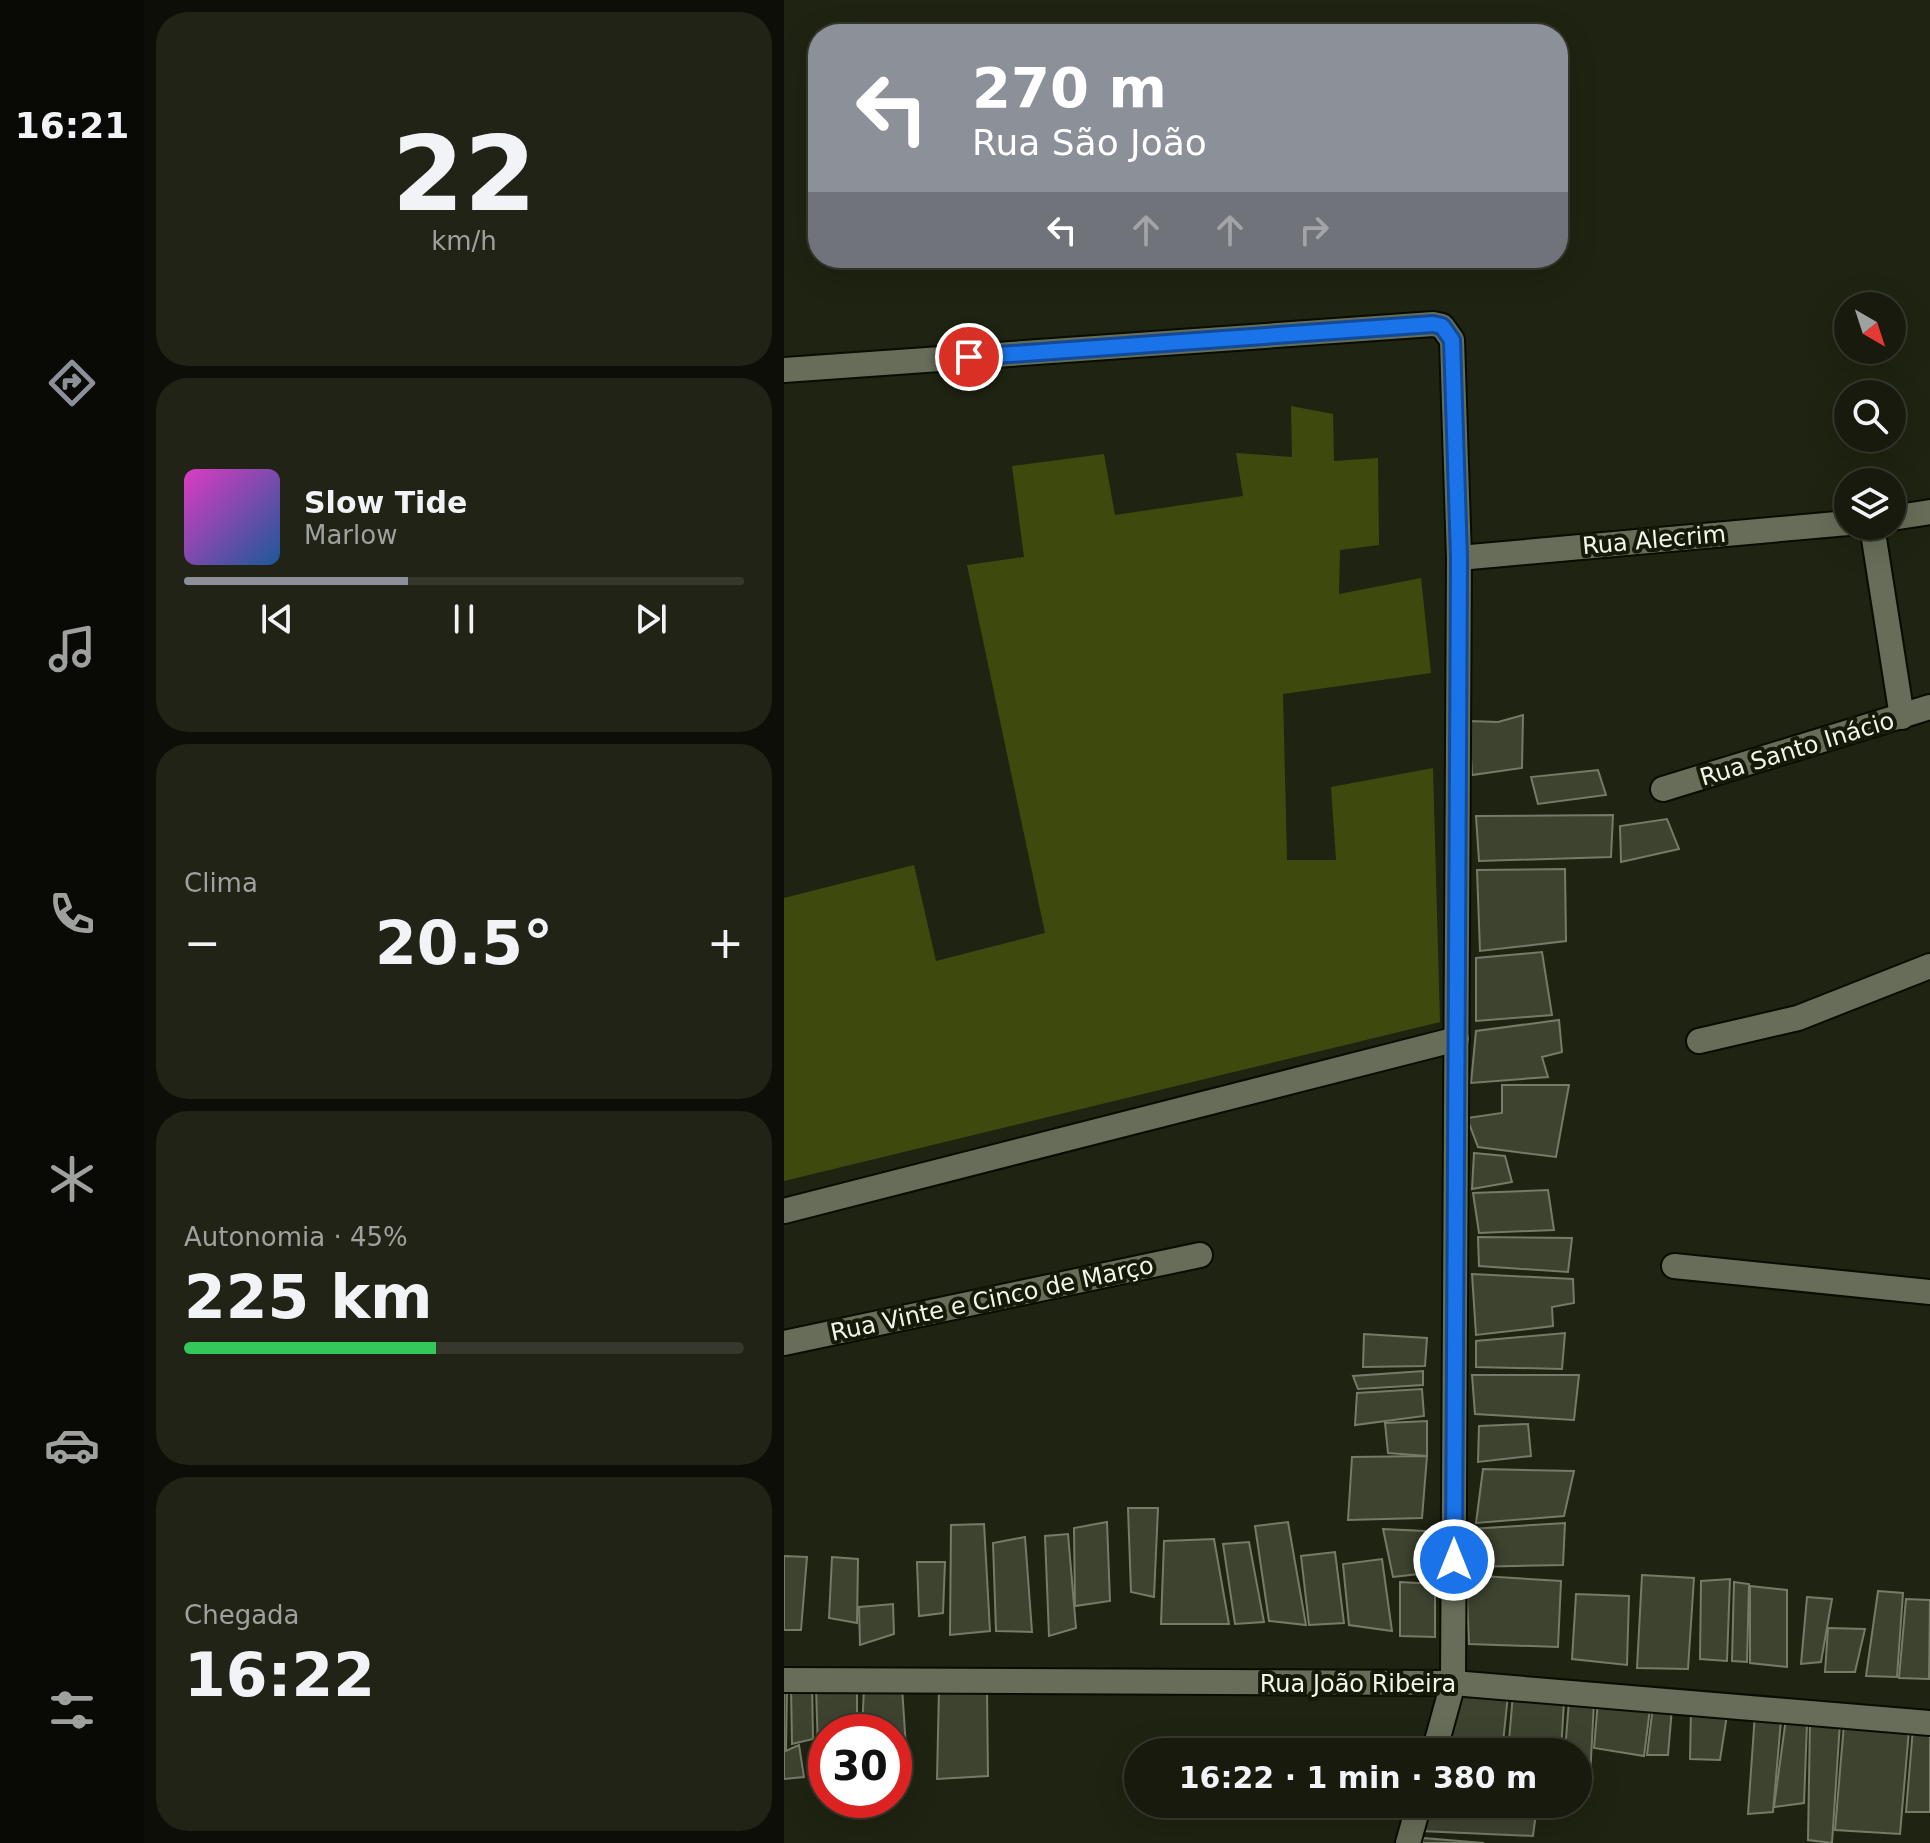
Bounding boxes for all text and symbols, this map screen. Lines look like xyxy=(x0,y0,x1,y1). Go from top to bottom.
text: 270 m xyxy=(972,55,1167,120)
icon: left xyxy=(840,56,944,160)
text: 16:21 xyxy=(15,105,129,146)
text: 22 xyxy=(392,113,536,235)
text: Rua São João xyxy=(972,122,1207,163)
icon: left xyxy=(1040,208,1084,252)
icon: ahead xyxy=(1124,208,1168,252)
icon: ahead xyxy=(1208,208,1252,252)
icon: right xyxy=(1292,208,1336,252)
text: km/h xyxy=(431,226,497,256)
north arrow xyxy=(1834,292,1906,364)
map controls xyxy=(1834,292,1906,540)
pin xyxy=(935,323,1003,391)
icon: arrive xyxy=(947,335,991,379)
icon: directions xyxy=(44,355,100,411)
button: search xyxy=(1834,380,1906,452)
button: layers xyxy=(1834,468,1906,540)
text: Slow Tide xyxy=(304,485,467,520)
text: Marlow xyxy=(304,520,397,550)
street label: Rua Alecrim xyxy=(1581,520,1727,560)
icon: previous xyxy=(255,597,299,641)
icon: pause xyxy=(442,597,486,641)
icon: next xyxy=(629,597,673,641)
icon: music xyxy=(44,621,100,677)
street label: Rua Santo Inácio xyxy=(1697,706,1897,792)
text: Clima xyxy=(184,868,258,898)
icon: phone xyxy=(44,886,100,942)
text: 20.5° xyxy=(375,908,553,978)
text: − xyxy=(184,917,221,968)
text: + xyxy=(707,917,744,968)
icon: climate xyxy=(44,1151,100,1207)
text: Autonomia · 45% xyxy=(184,1222,408,1252)
street label: Rua Vinte e Cinco de Março xyxy=(828,1251,1156,1347)
text: 225 km xyxy=(184,1262,433,1332)
icon: car xyxy=(44,1417,100,1473)
position arrow xyxy=(1412,1518,1496,1602)
text: Chegada xyxy=(184,1600,300,1630)
text: 16:22 xyxy=(184,1640,375,1710)
street label: Rua João Ribeira xyxy=(1260,1670,1456,1698)
icon: filters xyxy=(44,1682,100,1738)
speed limit sign: 30 xyxy=(808,1714,912,1818)
text: 16:22 · 1 min · 380 m xyxy=(1179,1760,1537,1795)

